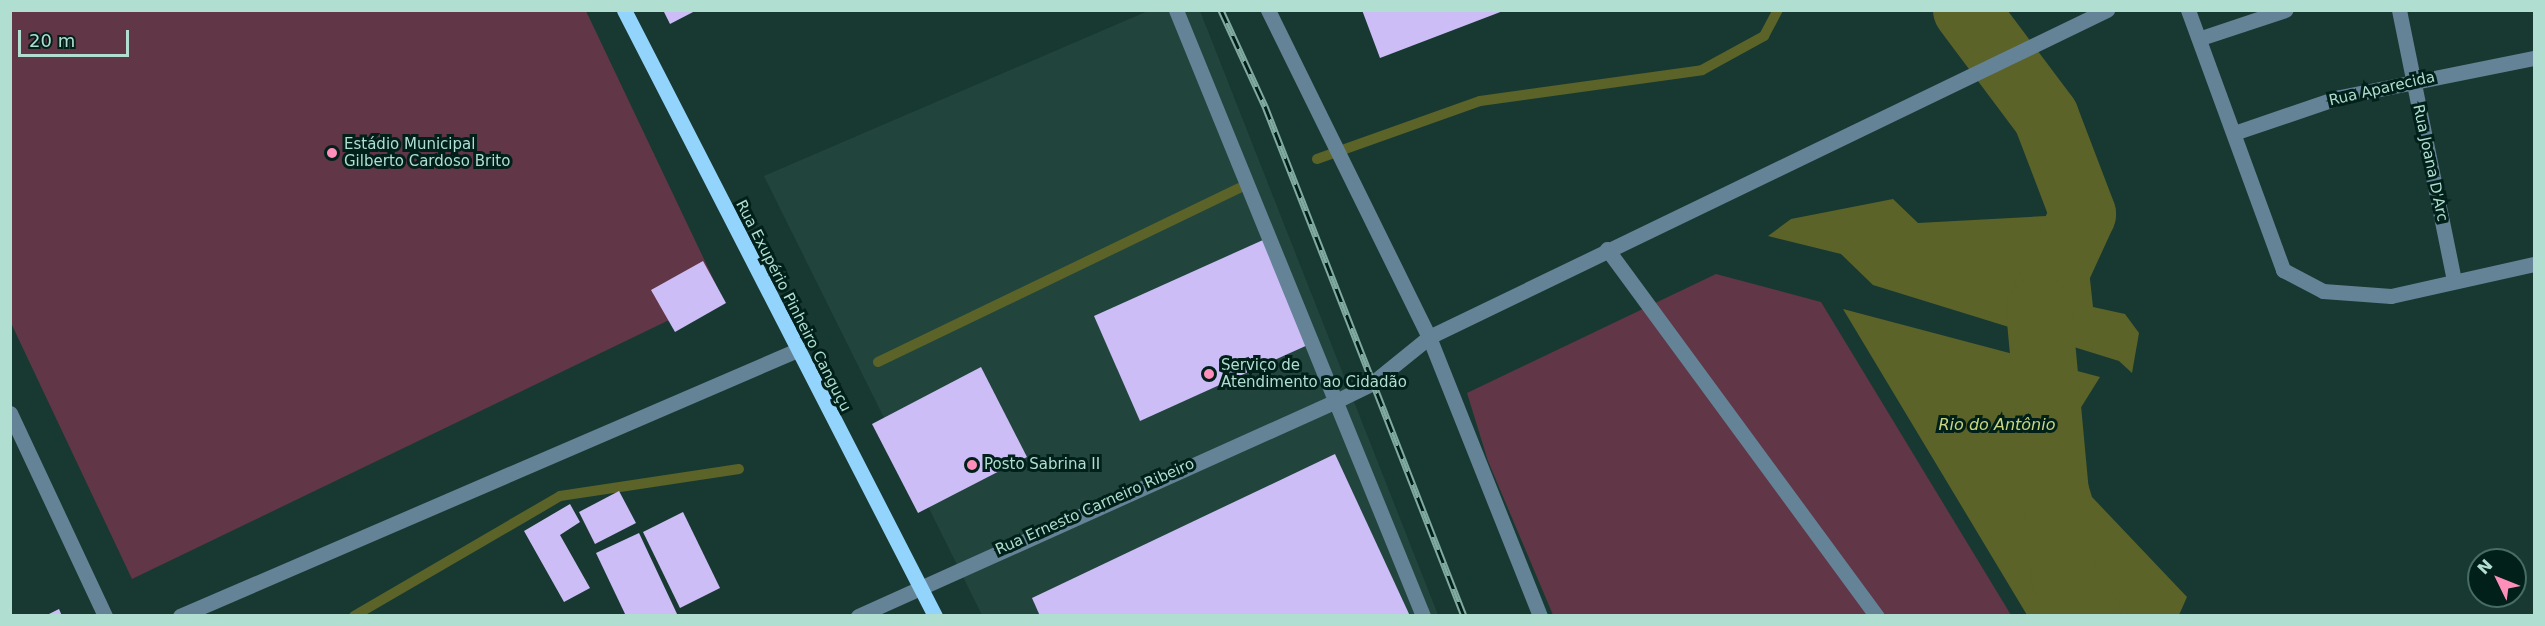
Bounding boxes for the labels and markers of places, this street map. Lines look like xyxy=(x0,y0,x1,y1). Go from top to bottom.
place label: Estádio Municipal Gilberto Cardoso Brito xyxy=(344,135,510,170)
marker: Estádio Municipal Gilberto Cardoso Brito xyxy=(325,146,339,160)
place label: Serviço de Atendimento ao Cidadão xyxy=(1221,356,1407,391)
marker: Serviço de Atendimento ao Cidadão xyxy=(1202,367,1216,381)
place label: Posto Sabrina II xyxy=(984,456,1100,474)
marker: Posto Sabrina II xyxy=(965,458,979,472)

